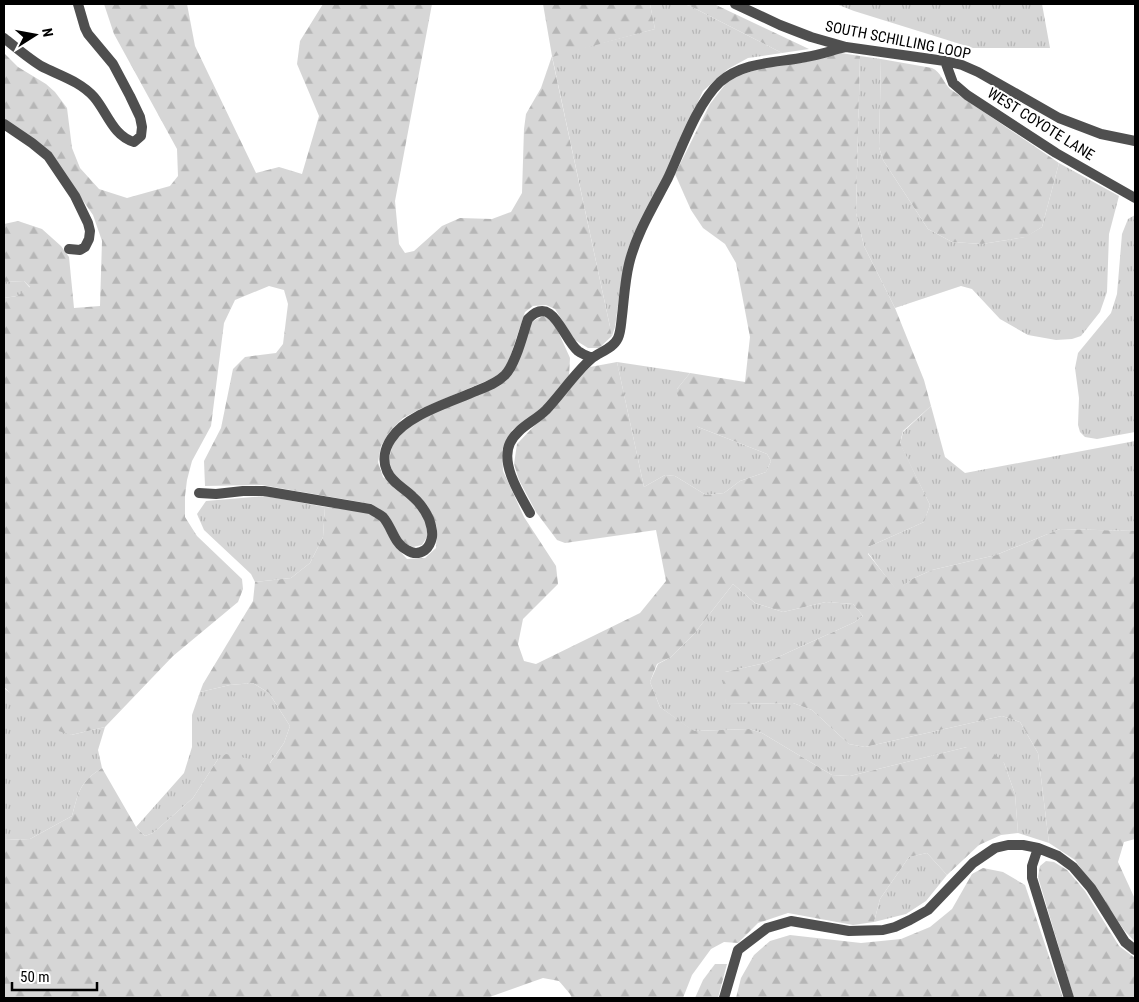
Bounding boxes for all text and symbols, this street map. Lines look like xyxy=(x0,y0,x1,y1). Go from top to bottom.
north arrow xyxy=(10,10,60,60)
street label: SOUTH SCHILLING LOOP xyxy=(824,17,972,63)
text: N xyxy=(39,27,56,38)
street label: WEST COYOTE LANE xyxy=(984,84,1098,164)
scale bar xyxy=(12,960,98,992)
text: 50 m xyxy=(20,968,50,986)

